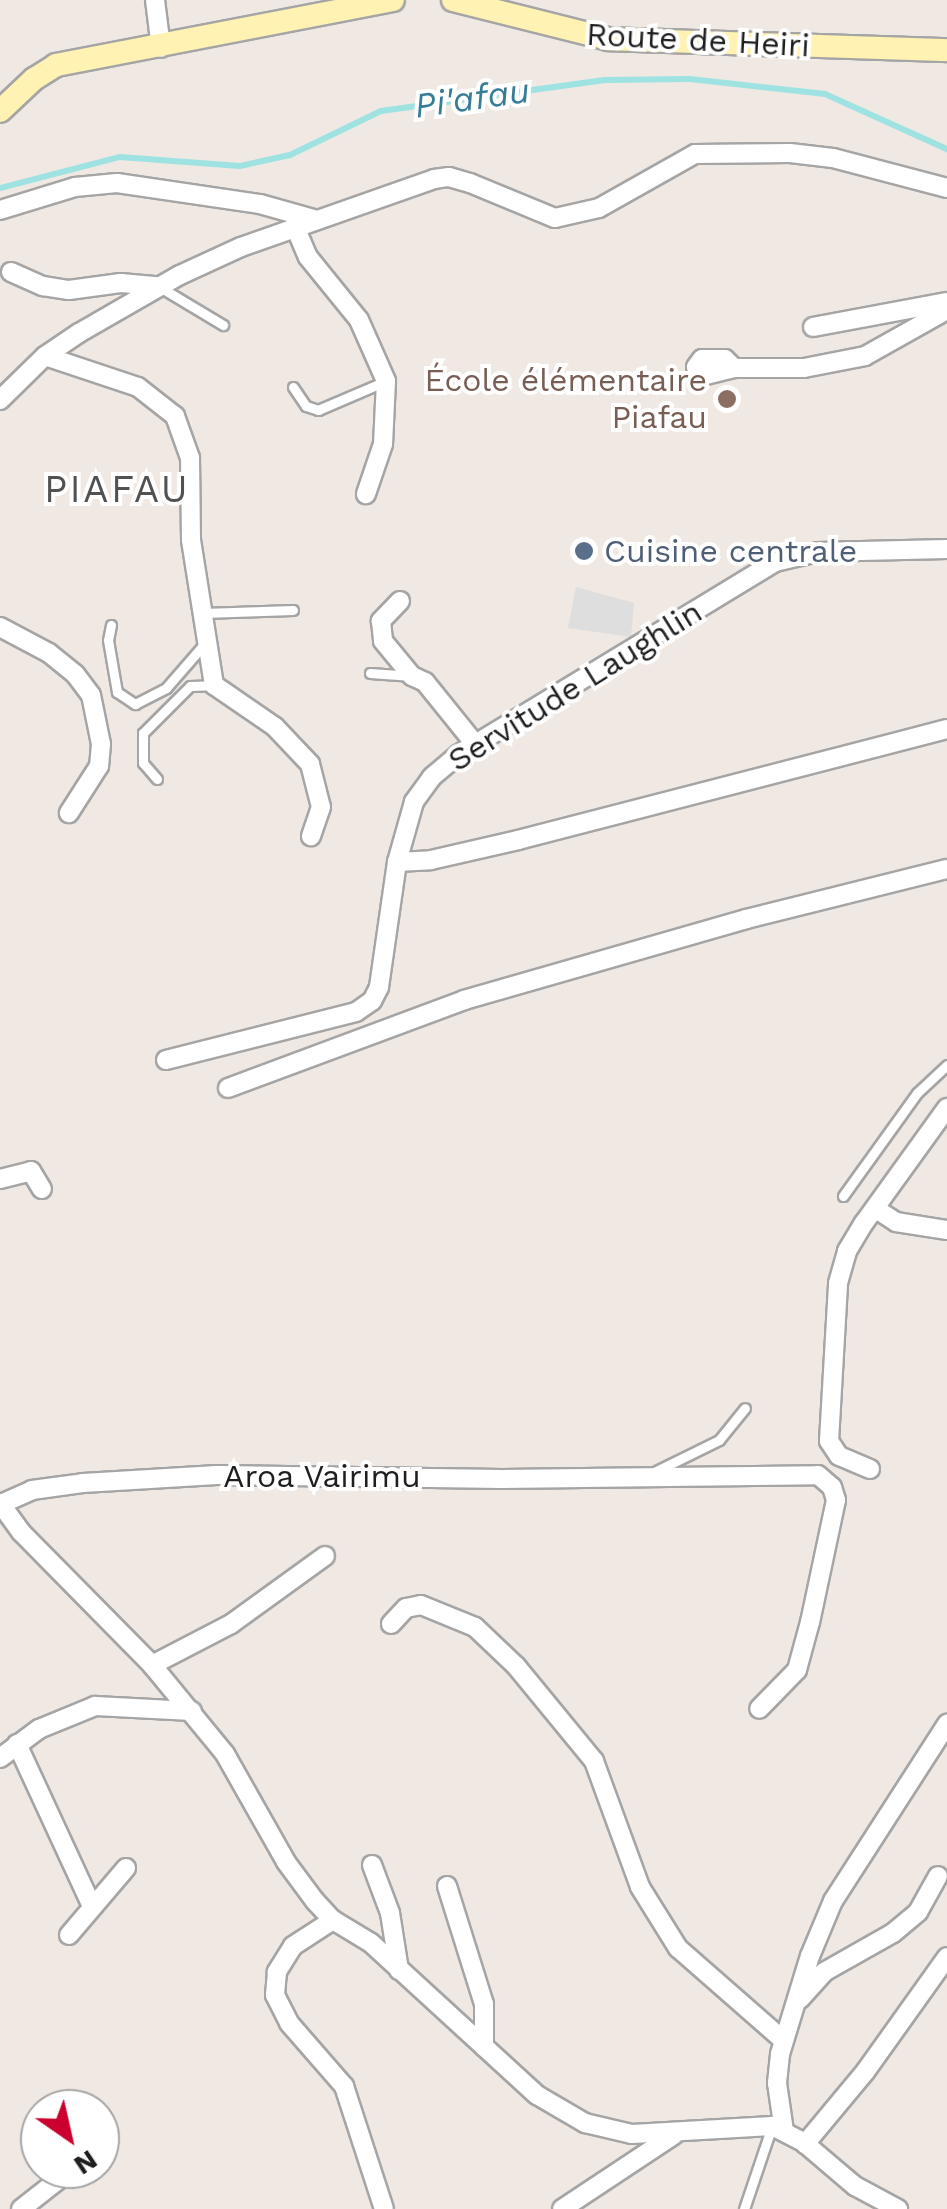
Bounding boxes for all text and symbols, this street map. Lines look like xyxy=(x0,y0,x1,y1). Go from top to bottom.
street label: Route de Heiri xyxy=(585,15,811,65)
water label: Pi'afau xyxy=(412,69,532,127)
place label: École élémentaire Piafau xyxy=(425,362,707,437)
marker: École élémentaire Piafau xyxy=(716,388,738,410)
district label: PIAFAU xyxy=(44,467,190,513)
place label: Cuisine centrale xyxy=(604,532,857,570)
marker: Cuisine centrale xyxy=(573,540,595,562)
street label: Servitude Laughlin xyxy=(441,592,709,780)
street label: Aroa Vairimu xyxy=(222,1457,422,1495)
north arrow xyxy=(20,2089,120,2189)
text: N xyxy=(68,2143,104,2182)

